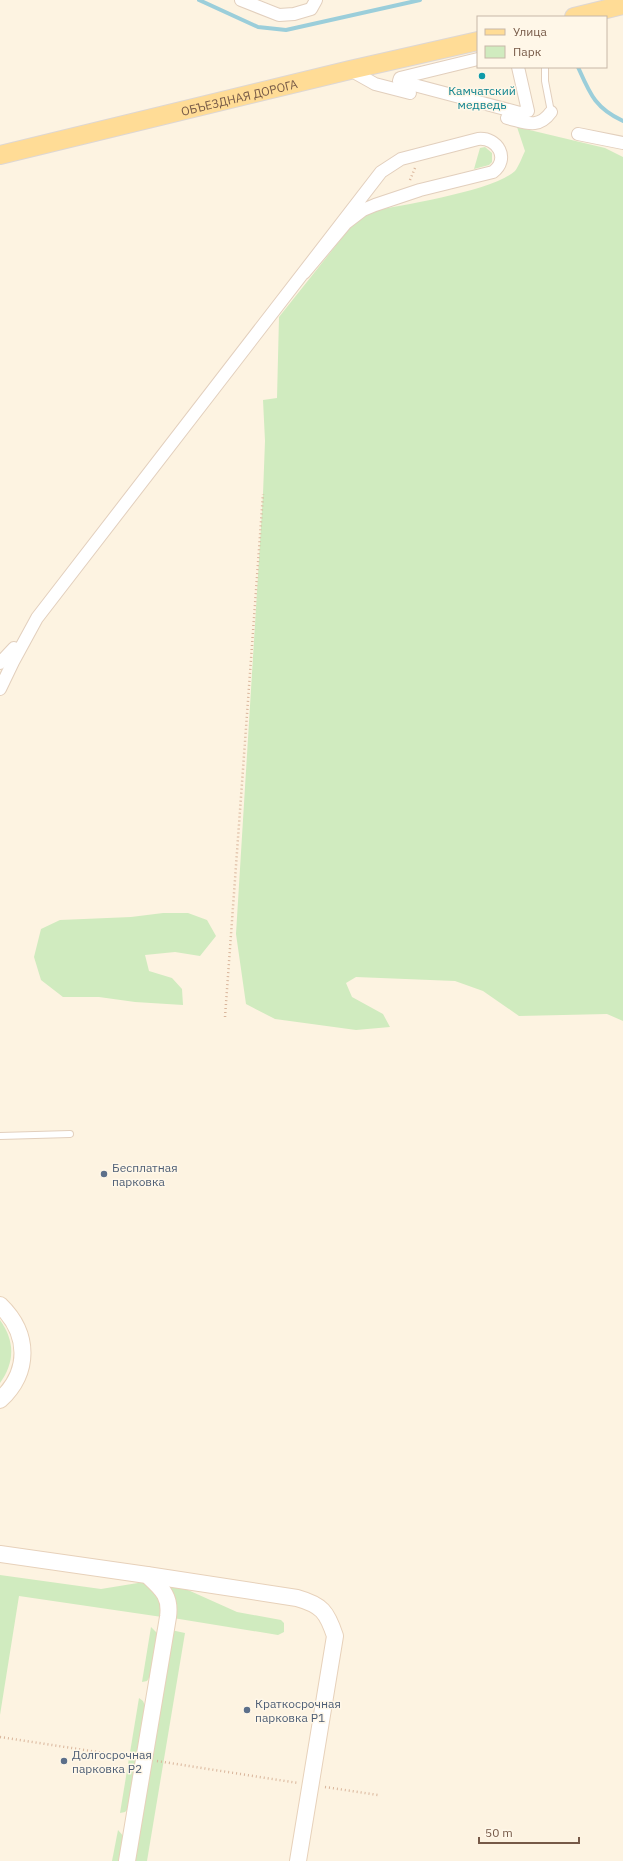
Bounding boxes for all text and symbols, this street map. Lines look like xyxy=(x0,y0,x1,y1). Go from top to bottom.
legend xyxy=(477,16,607,68)
text: Улица xyxy=(513,24,547,39)
text: Парк xyxy=(513,44,542,59)
marker: Камчатский медведь xyxy=(477,71,487,81)
street label: ОБЪЕЗДНАЯ ДОРОГА xyxy=(179,75,299,118)
place label: Камчатский медведь xyxy=(448,83,516,112)
place label: Бесплатная парковка xyxy=(112,1160,178,1189)
marker: Бесплатная парковка xyxy=(99,1169,109,1179)
place label: Краткосрочная парковка P1 xyxy=(255,1696,341,1725)
marker: Краткосрочная парковка P1 xyxy=(242,1705,252,1715)
place label: Долгосрочная парковка P2 xyxy=(72,1747,152,1776)
marker: Долгосрочная парковка P2 xyxy=(59,1756,69,1766)
scale bar xyxy=(479,1819,579,1845)
text: 50 m xyxy=(485,1825,513,1840)

